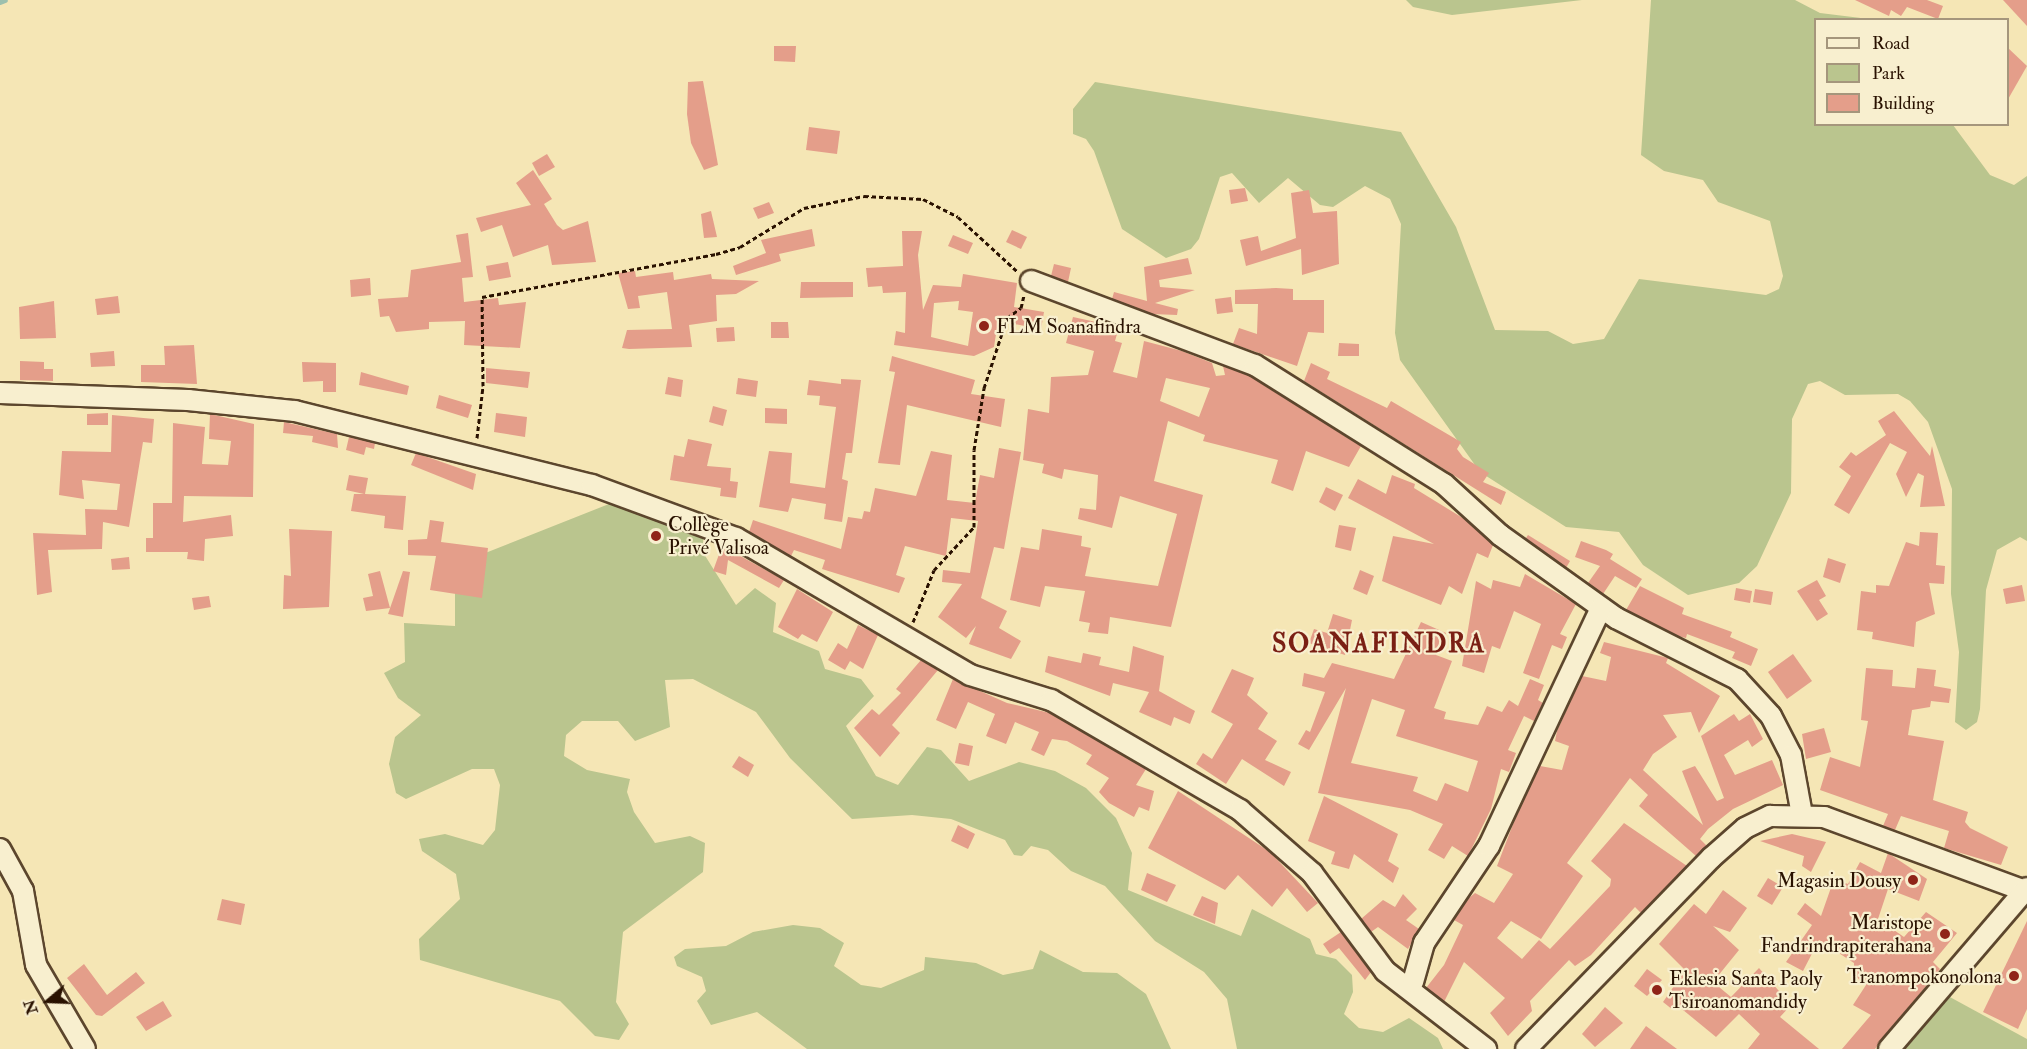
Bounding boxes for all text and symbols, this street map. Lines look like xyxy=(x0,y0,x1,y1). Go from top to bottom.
legend xyxy=(1814,18,2009,126)
text: Road xyxy=(1872,32,1910,55)
text: Park xyxy=(1872,62,1905,85)
text: Building xyxy=(1872,92,1934,115)
place label: FLM Soanafindra xyxy=(996,314,1141,338)
marker: FLM Soanafindra xyxy=(977,319,991,333)
place label: Collège Privé Valisoa xyxy=(668,512,769,559)
marker: Collège Privé Valisoa xyxy=(649,529,663,543)
district label: SOANAFINDRA xyxy=(1272,629,1486,661)
place label: Magasin Dousy xyxy=(1777,868,1901,892)
marker: Magasin Dousy xyxy=(1906,873,1920,887)
place label: Maristope Fandrindrapiterahana xyxy=(1760,910,1932,957)
marker: Maristope Fandrindrapiterahana xyxy=(1936,925,1954,943)
place label: Tranompokonolona xyxy=(1847,964,2002,988)
place label: Eklesia Santa Paoly Tsiroanomandidy xyxy=(1669,966,1822,1013)
marker: Tranompokonolona xyxy=(2007,969,2021,983)
north arrow xyxy=(18,971,78,1031)
marker: Eklesia Santa Paoly Tsiroanomandidy xyxy=(1650,983,1664,997)
text: N xyxy=(19,997,43,1017)

